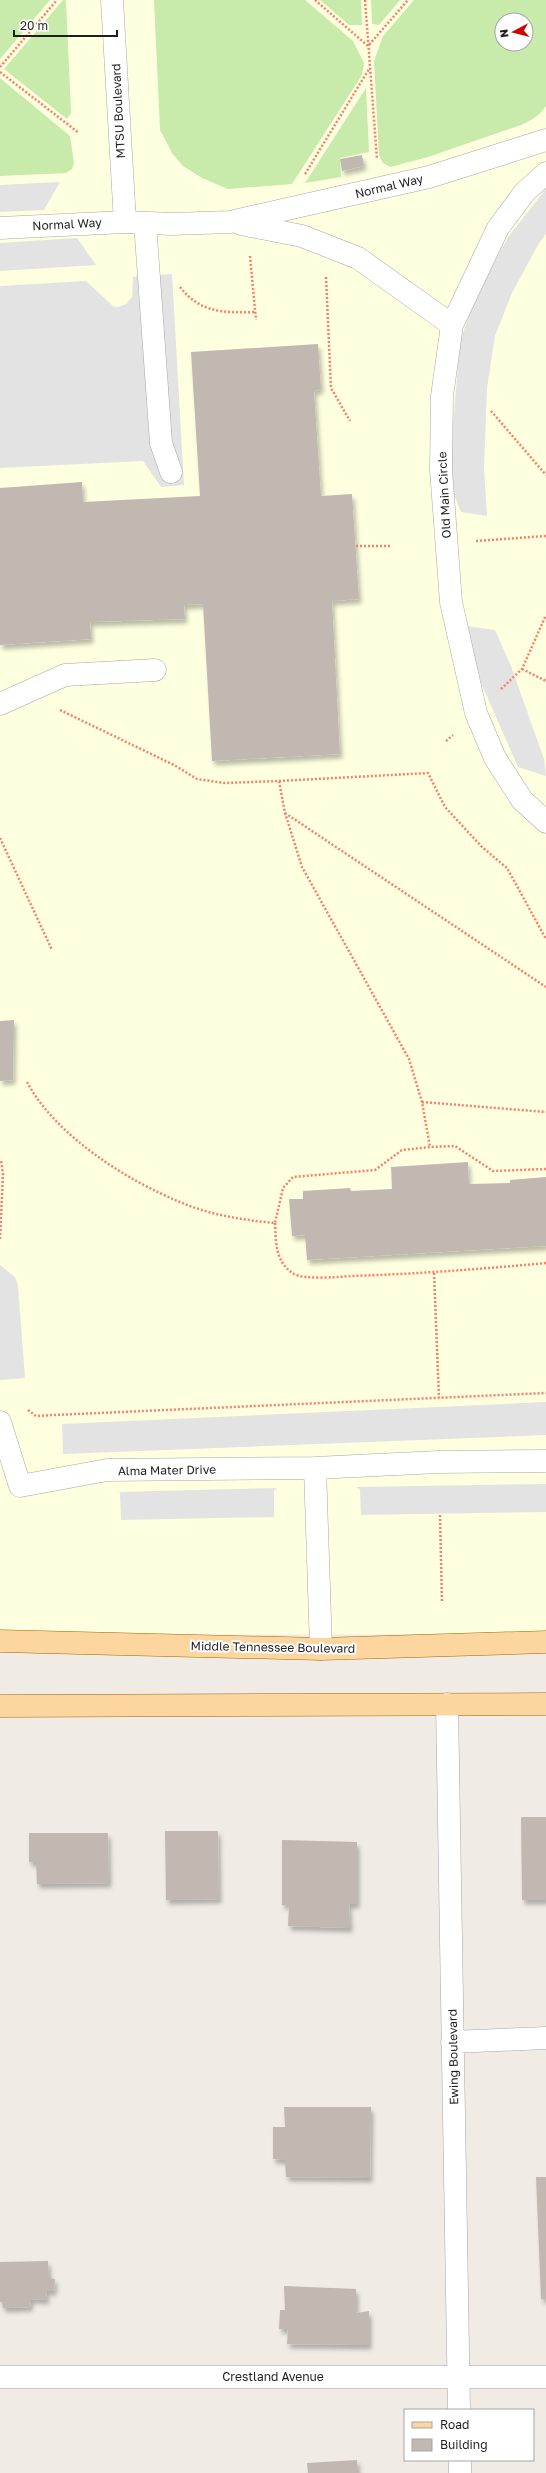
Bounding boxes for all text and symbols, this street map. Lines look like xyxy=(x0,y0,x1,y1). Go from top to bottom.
scale bar xyxy=(14,12,117,38)
north arrow xyxy=(494,12,534,52)
text: 20 m xyxy=(20,18,48,33)
text: N xyxy=(497,28,511,38)
street label: MTSU Boulevard xyxy=(108,63,128,159)
street label: Normal Way xyxy=(353,171,425,201)
street label: Normal Way xyxy=(32,215,102,233)
street label: Old Main Circle xyxy=(434,451,454,539)
street label: Alma Mater Drive xyxy=(118,1462,216,1478)
street label: Middle Tennessee Boulevard xyxy=(191,1638,355,1656)
street label: Ewing Boulevard xyxy=(445,2009,461,2105)
street label: Crestland Avenue xyxy=(222,2369,324,2384)
legend xyxy=(404,2409,534,2461)
text: Road xyxy=(440,2417,469,2432)
text: Building xyxy=(440,2437,488,2452)

